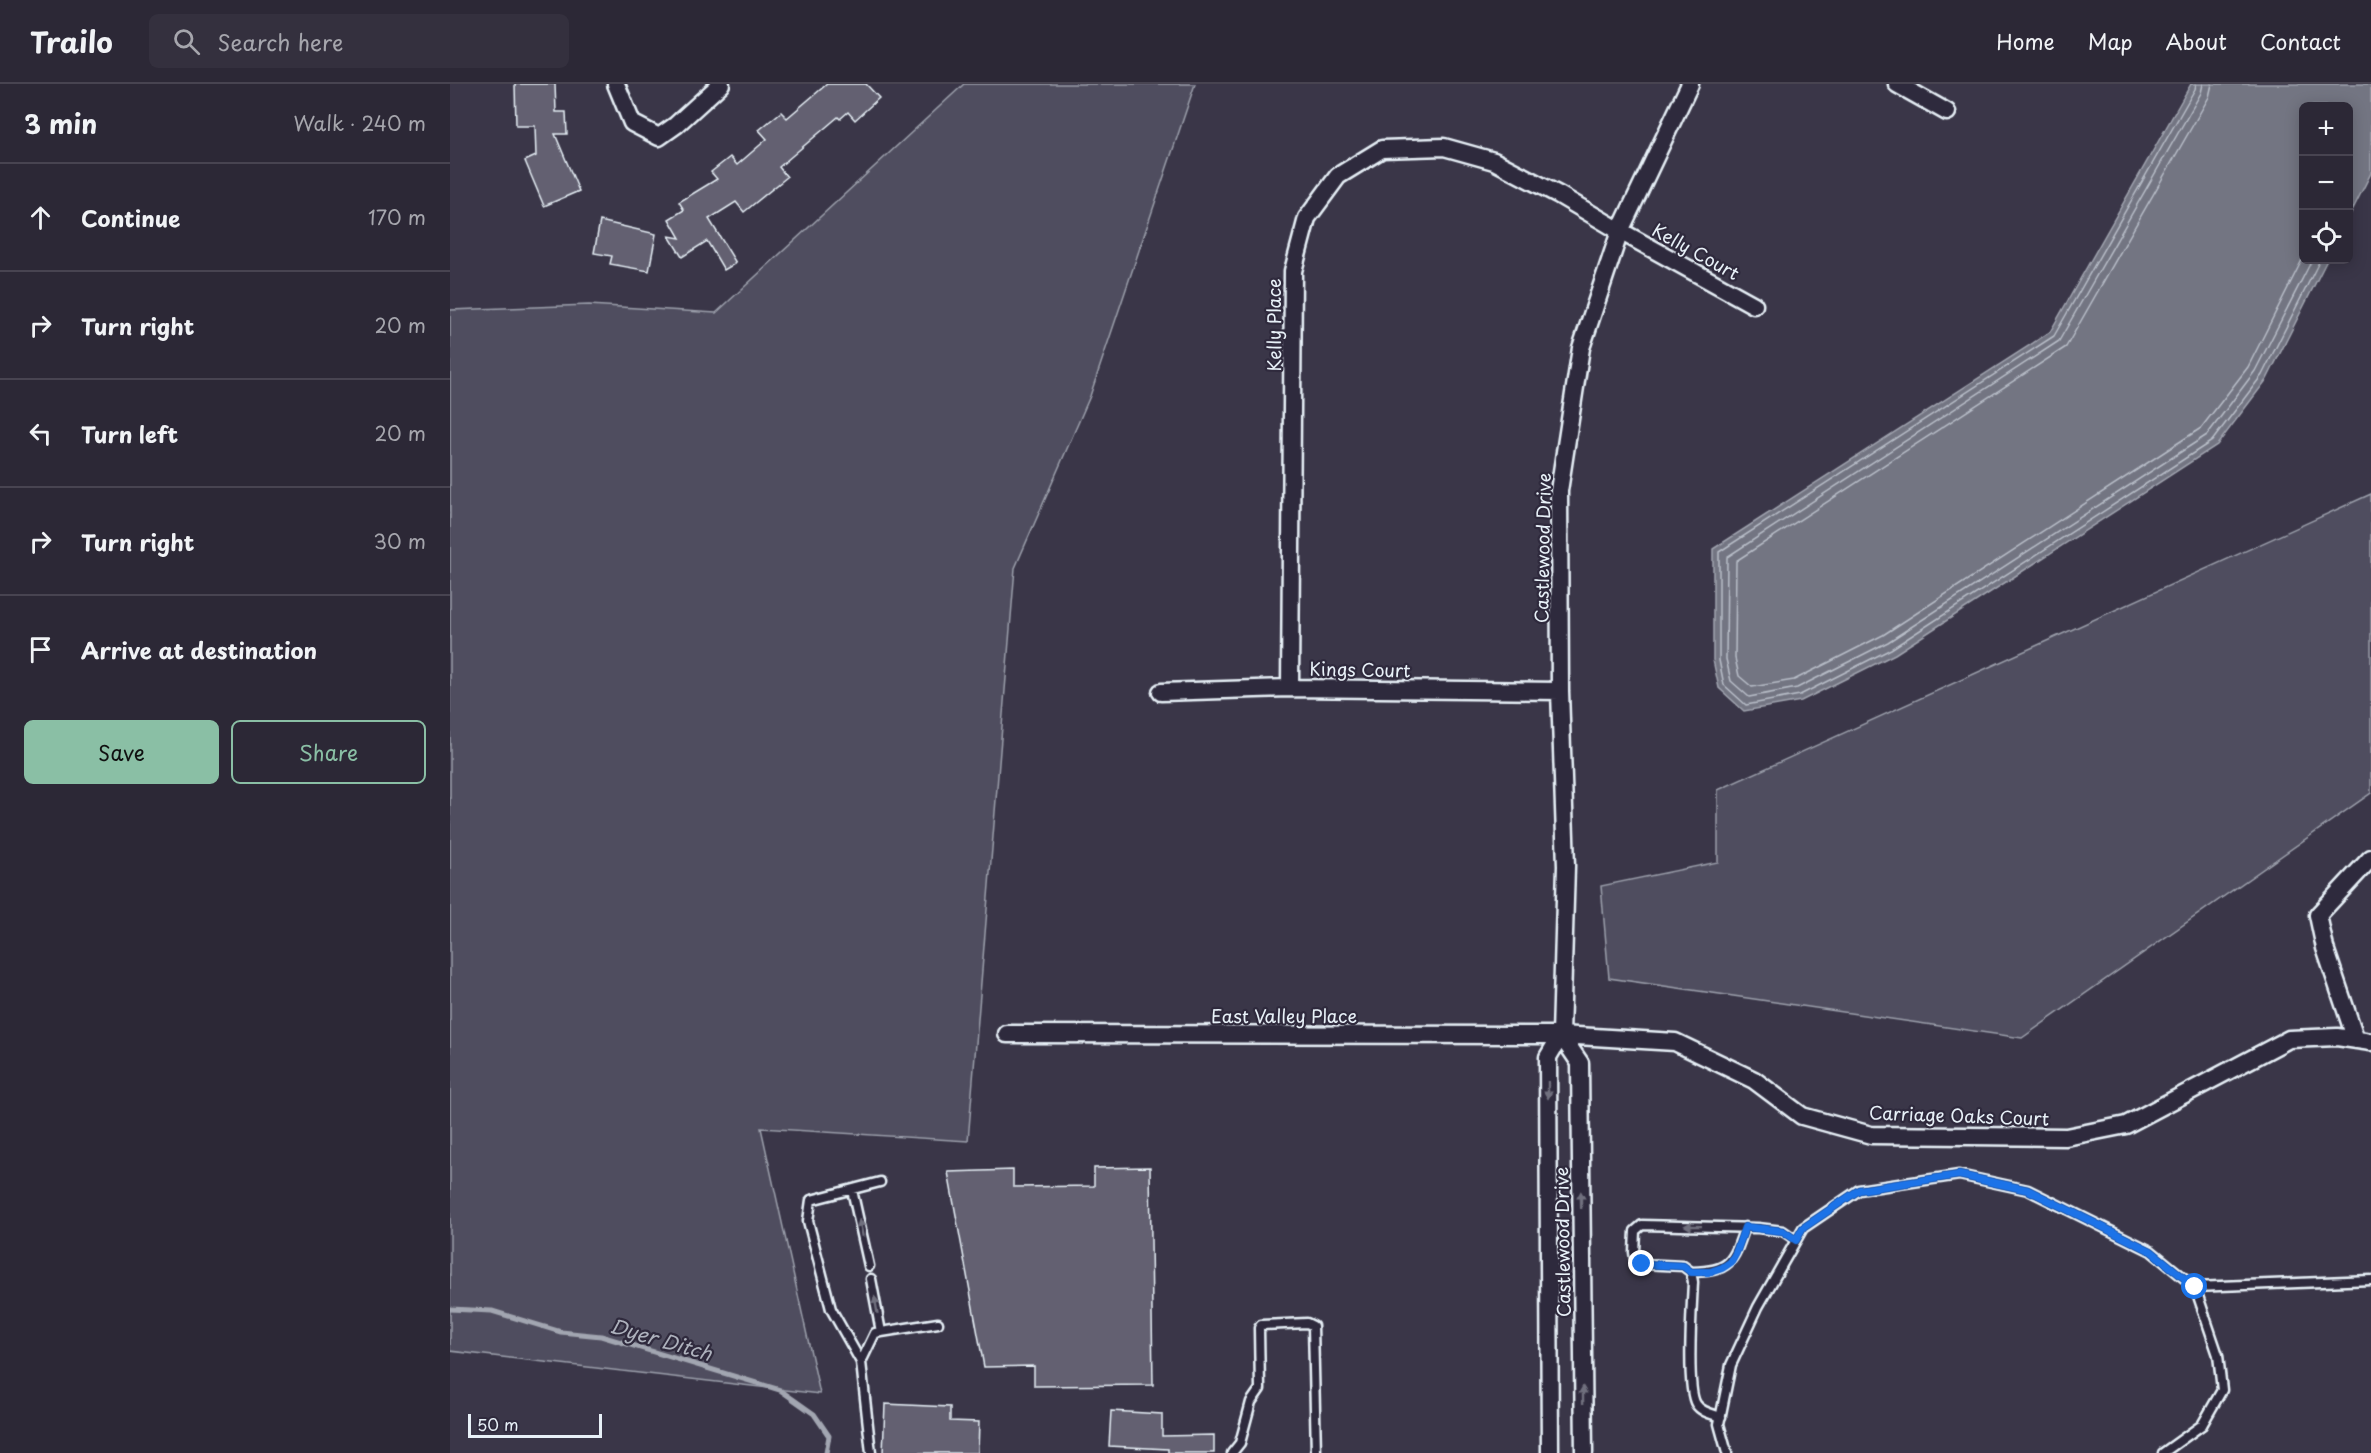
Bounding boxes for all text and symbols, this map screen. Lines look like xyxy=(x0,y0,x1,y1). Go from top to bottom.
search box xyxy=(149,14,569,68)
text: Trailo xyxy=(30,20,113,63)
icon: search xyxy=(170,25,203,58)
text: Search here xyxy=(218,25,343,58)
text: Home xyxy=(1996,25,2055,57)
text: Map xyxy=(2088,25,2133,57)
text: About xyxy=(2166,25,2227,57)
text: Contact xyxy=(2260,25,2341,57)
map controls xyxy=(2299,102,2353,264)
button: + xyxy=(2299,102,2353,156)
text: 3 min xyxy=(24,104,97,143)
text: Walk · 240 m xyxy=(293,108,426,138)
button: − xyxy=(2299,156,2353,210)
icon: ahead xyxy=(24,201,57,234)
text: Continue xyxy=(81,201,180,234)
text: 170 m xyxy=(368,202,426,232)
button: locate xyxy=(2299,210,2353,264)
street label: Kelly Court xyxy=(1647,216,1745,286)
street label: Kelly Place xyxy=(1260,278,1287,372)
icon: right xyxy=(24,309,57,342)
text: Turn right xyxy=(81,309,194,342)
text: 20 m xyxy=(374,310,426,340)
icon: left xyxy=(24,417,57,450)
text: Turn left xyxy=(81,417,178,450)
text: 20 m xyxy=(374,418,426,448)
street label: Castlewood Drive xyxy=(1527,473,1557,623)
icon: right xyxy=(24,525,57,558)
text: Turn right xyxy=(81,525,194,558)
text: 30 m xyxy=(373,526,426,556)
icon: arrive xyxy=(24,633,57,666)
text: Arrive at destination xyxy=(81,633,317,666)
street label: Kings Court xyxy=(1309,655,1411,683)
button: Save xyxy=(24,720,219,784)
button: Share xyxy=(231,720,426,784)
street label: East Valley Place xyxy=(1211,1002,1357,1029)
one-way arrow xyxy=(1543,1081,1553,1100)
street label: Carriage Oaks Court xyxy=(1869,1098,2049,1132)
street label: Castlewood Drive xyxy=(1547,1167,1577,1317)
one-way arrow xyxy=(1576,1190,1586,1209)
one-way arrow xyxy=(855,1218,865,1237)
one-way arrow xyxy=(1684,1221,1703,1231)
route end xyxy=(1628,1250,1654,1276)
route start xyxy=(2181,1273,2207,1299)
one-way arrow xyxy=(871,1296,880,1315)
water label: Dyer Ditch xyxy=(607,1310,716,1368)
one-way arrow xyxy=(1578,1385,1588,1404)
scale bar xyxy=(468,1411,602,1438)
text: 50 m xyxy=(477,1412,518,1436)

